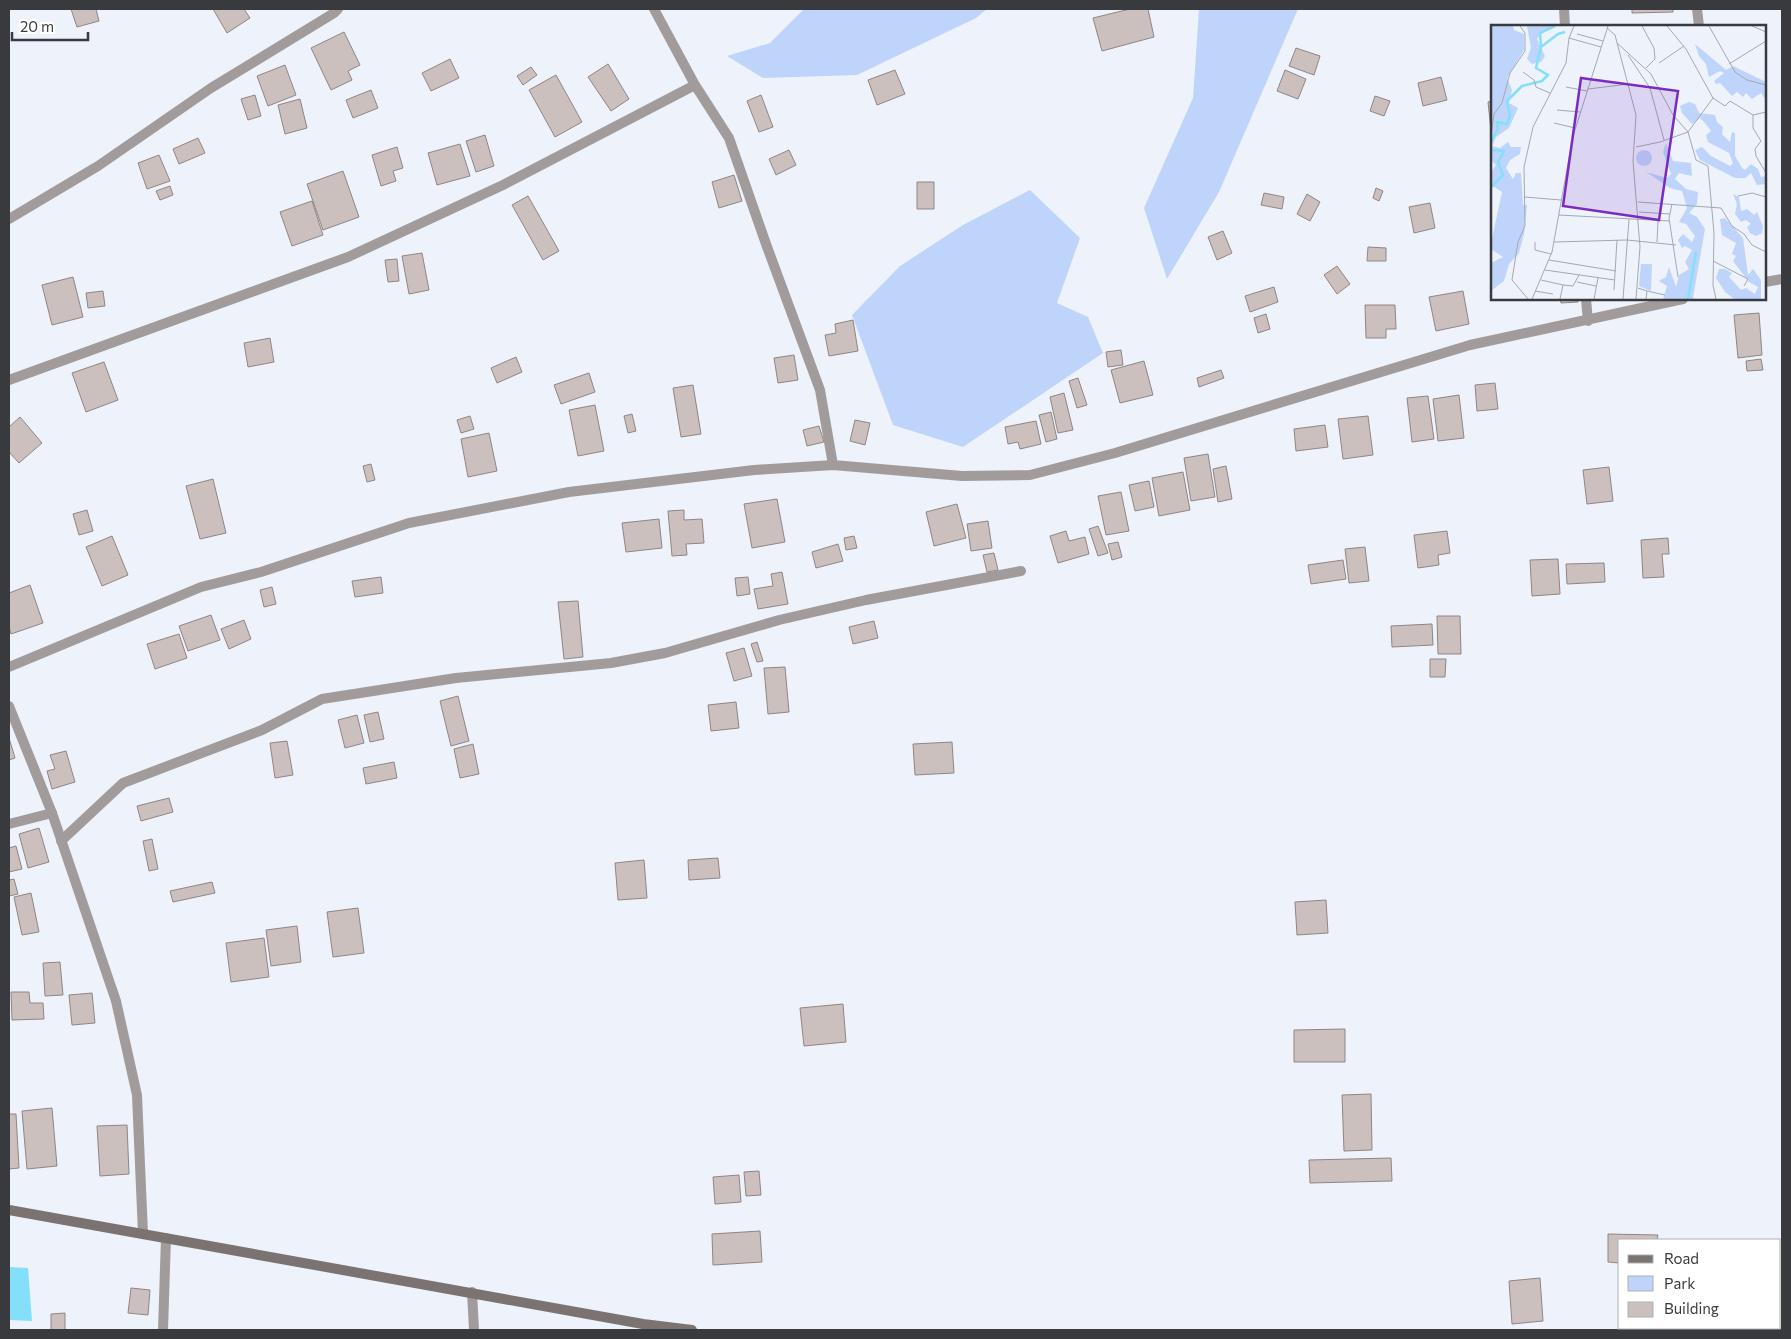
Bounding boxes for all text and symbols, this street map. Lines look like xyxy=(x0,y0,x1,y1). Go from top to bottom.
scale bar xyxy=(12,10,89,42)
text: 20 m xyxy=(20,17,54,35)
inset map xyxy=(1491,25,1766,300)
legend xyxy=(1618,1239,1781,1329)
text: Road xyxy=(1664,1249,1699,1267)
text: Park xyxy=(1664,1274,1695,1292)
text: Building xyxy=(1664,1299,1719,1317)

